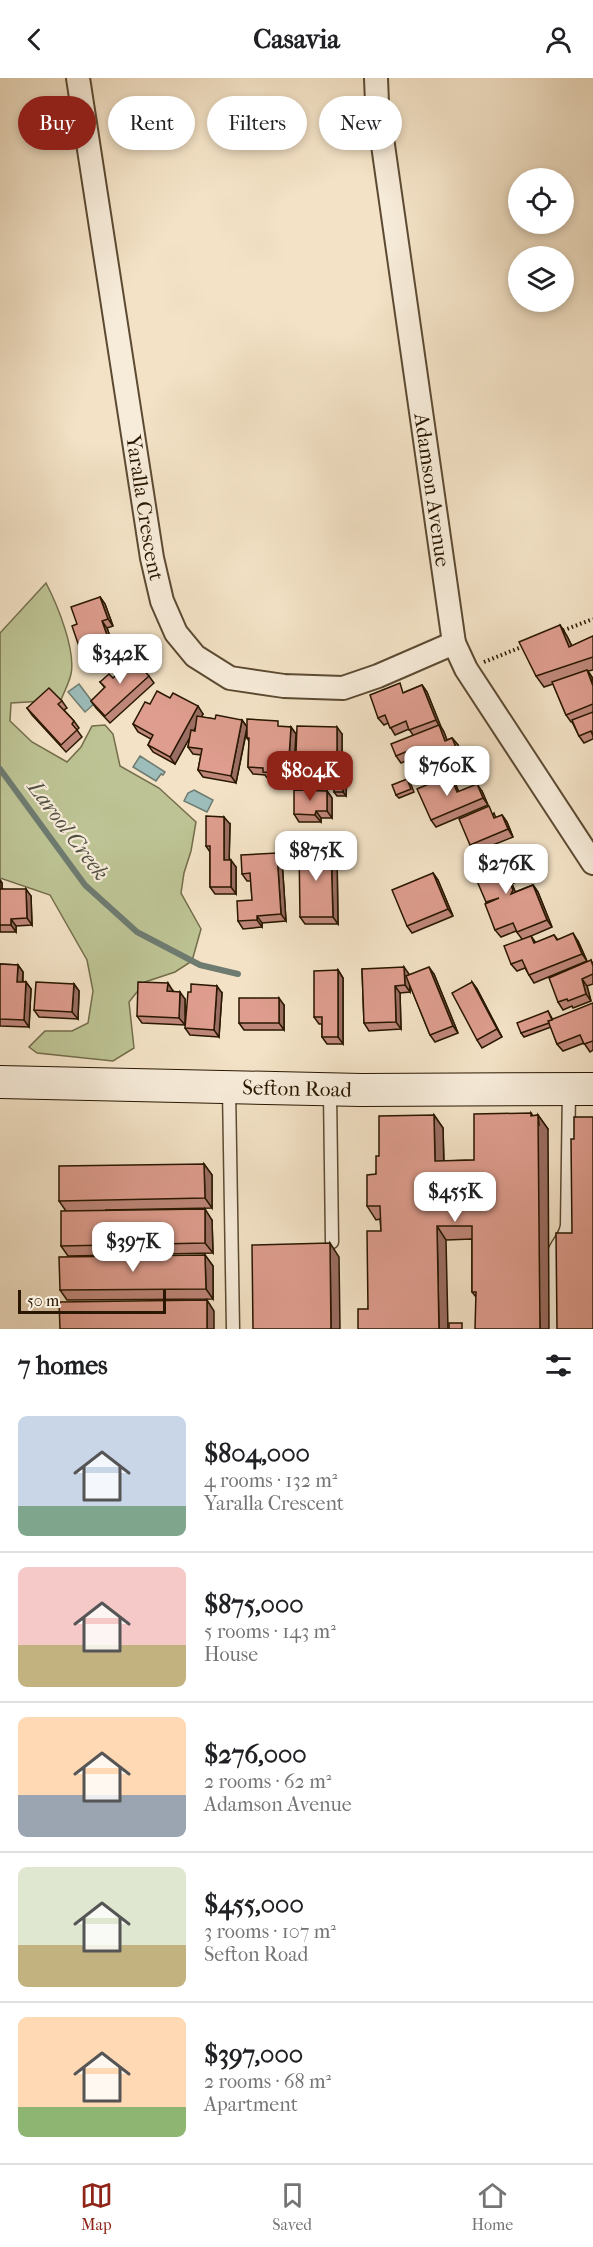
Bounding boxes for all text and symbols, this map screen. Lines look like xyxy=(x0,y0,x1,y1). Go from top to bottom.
icon: back xyxy=(18,23,51,56)
text: Casavia xyxy=(253,23,340,55)
icon: person xyxy=(542,23,575,56)
chip: Buy xyxy=(18,96,96,150)
chip: Rent xyxy=(108,96,195,150)
chip: Filters xyxy=(207,96,307,150)
chip: New xyxy=(319,96,402,150)
map controls xyxy=(508,168,574,312)
button: locate xyxy=(508,168,574,234)
button: layers xyxy=(508,246,574,312)
street label: Adamson Avenue xyxy=(409,411,455,569)
street label: Yaralla Crescent xyxy=(121,432,169,584)
pin: $342K xyxy=(78,634,162,685)
text: $342K xyxy=(92,642,148,665)
pin: $760K xyxy=(405,746,489,797)
pin: $804K xyxy=(268,751,352,802)
text: $760K xyxy=(418,754,476,777)
text: $804K xyxy=(281,759,339,782)
water label: Larool Creek xyxy=(21,774,114,886)
pin: $875K xyxy=(274,831,358,882)
text: $875K xyxy=(289,839,343,862)
pin: $276K xyxy=(464,844,548,895)
text: $276K xyxy=(478,852,534,875)
street label: Sefton Road xyxy=(242,1075,353,1102)
pin: $455K xyxy=(413,1172,497,1223)
text: $455K xyxy=(428,1180,482,1203)
pin: $397K xyxy=(91,1222,175,1273)
text: $397K xyxy=(106,1230,160,1253)
scale bar xyxy=(18,1287,166,1314)
text: 50 m xyxy=(27,1291,59,1310)
icon: filters xyxy=(542,1349,575,1382)
text: 7 homes xyxy=(18,1350,108,1381)
text: $804,000 xyxy=(204,1438,310,1469)
icon: home xyxy=(66,1440,138,1512)
text: 4 rooms · 132 m² xyxy=(204,1469,337,1492)
text: Yaralla Crescent xyxy=(204,1492,344,1515)
text: $875,000 xyxy=(204,1589,304,1620)
icon: home xyxy=(66,1591,138,1663)
text: 5 rooms · 143 m² xyxy=(204,1620,336,1643)
text: House xyxy=(204,1643,258,1666)
text: $276,000 xyxy=(204,1739,307,1770)
icon: home xyxy=(66,1741,138,1813)
text: 2 rooms · 62 m² xyxy=(204,1770,331,1793)
text: Adamson Avenue xyxy=(204,1793,352,1816)
text: $455,000 xyxy=(204,1889,304,1920)
icon: home xyxy=(66,1891,138,1963)
text: 3 rooms · 107 m² xyxy=(204,1920,336,1943)
text: Sefton Road xyxy=(204,1943,308,1966)
text: $397,000 xyxy=(204,2039,303,2070)
icon: home xyxy=(66,2041,138,2113)
text: 2 rooms · 68 m² xyxy=(204,2070,331,2093)
text: Apartment xyxy=(204,2093,298,2116)
tab: Map xyxy=(80,2179,113,2234)
tab: Saved xyxy=(272,2179,312,2234)
tab: Home xyxy=(472,2179,513,2234)

